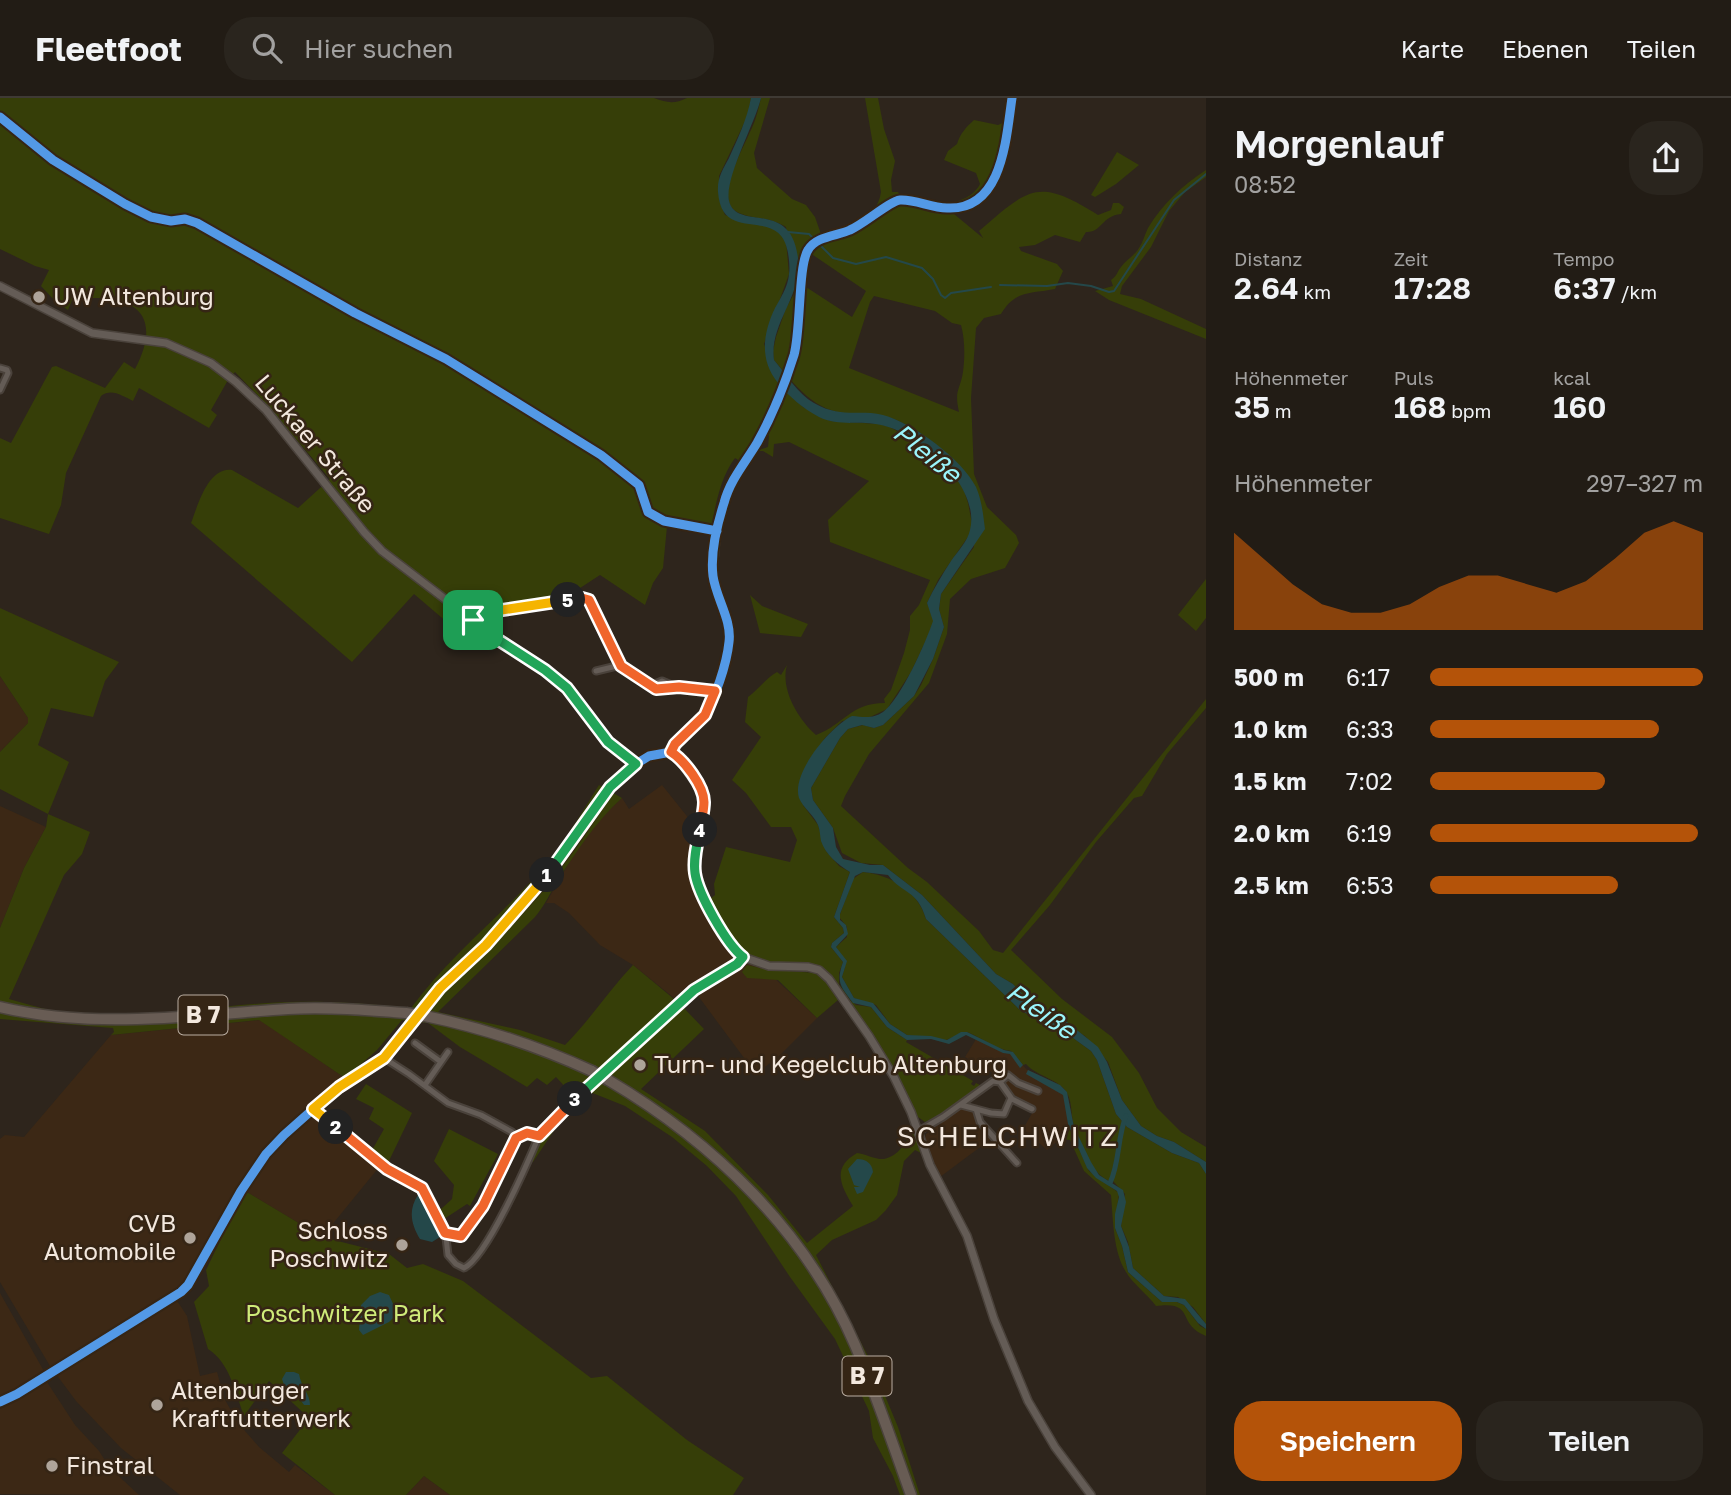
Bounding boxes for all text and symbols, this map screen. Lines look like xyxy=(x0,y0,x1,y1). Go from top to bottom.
search box xyxy=(224,17,714,80)
text: Fleetfoot xyxy=(35,29,182,68)
icon: search xyxy=(248,29,286,67)
text: Hier suchen xyxy=(304,33,453,64)
text: Karte xyxy=(1401,34,1464,63)
text: Ebenen xyxy=(1502,34,1589,63)
text: Teilen xyxy=(1627,34,1696,63)
text: Morgenlauf xyxy=(1234,121,1444,166)
button: share xyxy=(1629,121,1703,195)
text: 08:52 xyxy=(1234,170,1296,198)
text: Distanz xyxy=(1234,247,1302,270)
text: Zeit xyxy=(1394,247,1428,270)
text: Tempo xyxy=(1553,247,1614,270)
text: 2.64 xyxy=(1234,270,1299,306)
text: 17:28 xyxy=(1394,270,1471,306)
text: 6:37 xyxy=(1553,270,1616,306)
text: km xyxy=(1299,280,1331,303)
text: /km xyxy=(1616,280,1657,303)
place label: UW Altenburg xyxy=(53,281,214,310)
marker: UW Altenburg xyxy=(31,289,47,305)
text: Höhenmeter xyxy=(1234,366,1348,389)
text: Puls xyxy=(1394,366,1434,389)
text: kcal xyxy=(1553,366,1591,389)
street label: Luckaer Straße xyxy=(250,368,383,518)
text: 35 xyxy=(1234,389,1270,425)
text: 168 xyxy=(1394,389,1446,425)
text: 160 xyxy=(1553,389,1606,425)
text: m xyxy=(1270,399,1292,422)
text: bpm xyxy=(1446,399,1491,422)
water label: Pleiße xyxy=(888,416,969,490)
text: Höhenmeter xyxy=(1234,469,1372,497)
text: 297–327 m xyxy=(1586,469,1703,497)
pin: 5 xyxy=(550,582,586,618)
text: 5 xyxy=(562,588,573,611)
pin xyxy=(443,590,503,650)
icon: arrive xyxy=(454,601,492,639)
text: 500 m xyxy=(1234,663,1304,691)
text: 6:17 xyxy=(1346,663,1390,691)
text: 1.0 km xyxy=(1234,715,1307,743)
text: 6:33 xyxy=(1346,715,1394,743)
text: 1.5 km xyxy=(1234,767,1306,795)
text: 7:02 xyxy=(1346,767,1393,795)
pin: 4 xyxy=(682,812,718,848)
text: 4 xyxy=(694,818,705,841)
text: 2.0 km xyxy=(1234,819,1310,847)
text: 6:19 xyxy=(1346,819,1392,847)
pin: 1 xyxy=(530,858,564,892)
text: 1 xyxy=(542,863,551,886)
text: 2.5 km xyxy=(1234,871,1309,899)
text: 6:53 xyxy=(1346,871,1394,899)
water label: Pleiße xyxy=(1001,976,1083,1047)
road number: B 7 xyxy=(178,996,228,1034)
place label: Turn- und Kegelclub Altenburg xyxy=(654,1049,1007,1078)
marker: Turn- und Kegelclub Altenburg xyxy=(632,1057,648,1073)
pin: 3 xyxy=(558,1082,592,1116)
text: 3 xyxy=(569,1087,580,1110)
pin: 2 xyxy=(318,1110,354,1144)
text: 2 xyxy=(330,1115,341,1138)
district label: SCHELCHWITZ xyxy=(897,1119,1119,1152)
place label: CVB Automobile xyxy=(44,1208,176,1265)
place label: Schloss Poschwitz xyxy=(270,1215,388,1272)
marker: CVB Automobile xyxy=(182,1230,198,1246)
marker: Schloss Poschwitz xyxy=(394,1237,410,1253)
park label: Poschwitzer Park xyxy=(245,1298,445,1327)
road number: B 7 xyxy=(842,1357,892,1396)
place label: Altenburger Kraftfutterwerk xyxy=(171,1375,351,1432)
marker: Altenburger Kraftfutterwerk xyxy=(149,1397,165,1413)
button: Speichern xyxy=(1234,1401,1462,1481)
button: Teilen xyxy=(1476,1401,1703,1481)
place label: Finstral xyxy=(66,1450,154,1479)
marker: Finstral xyxy=(44,1458,60,1474)

